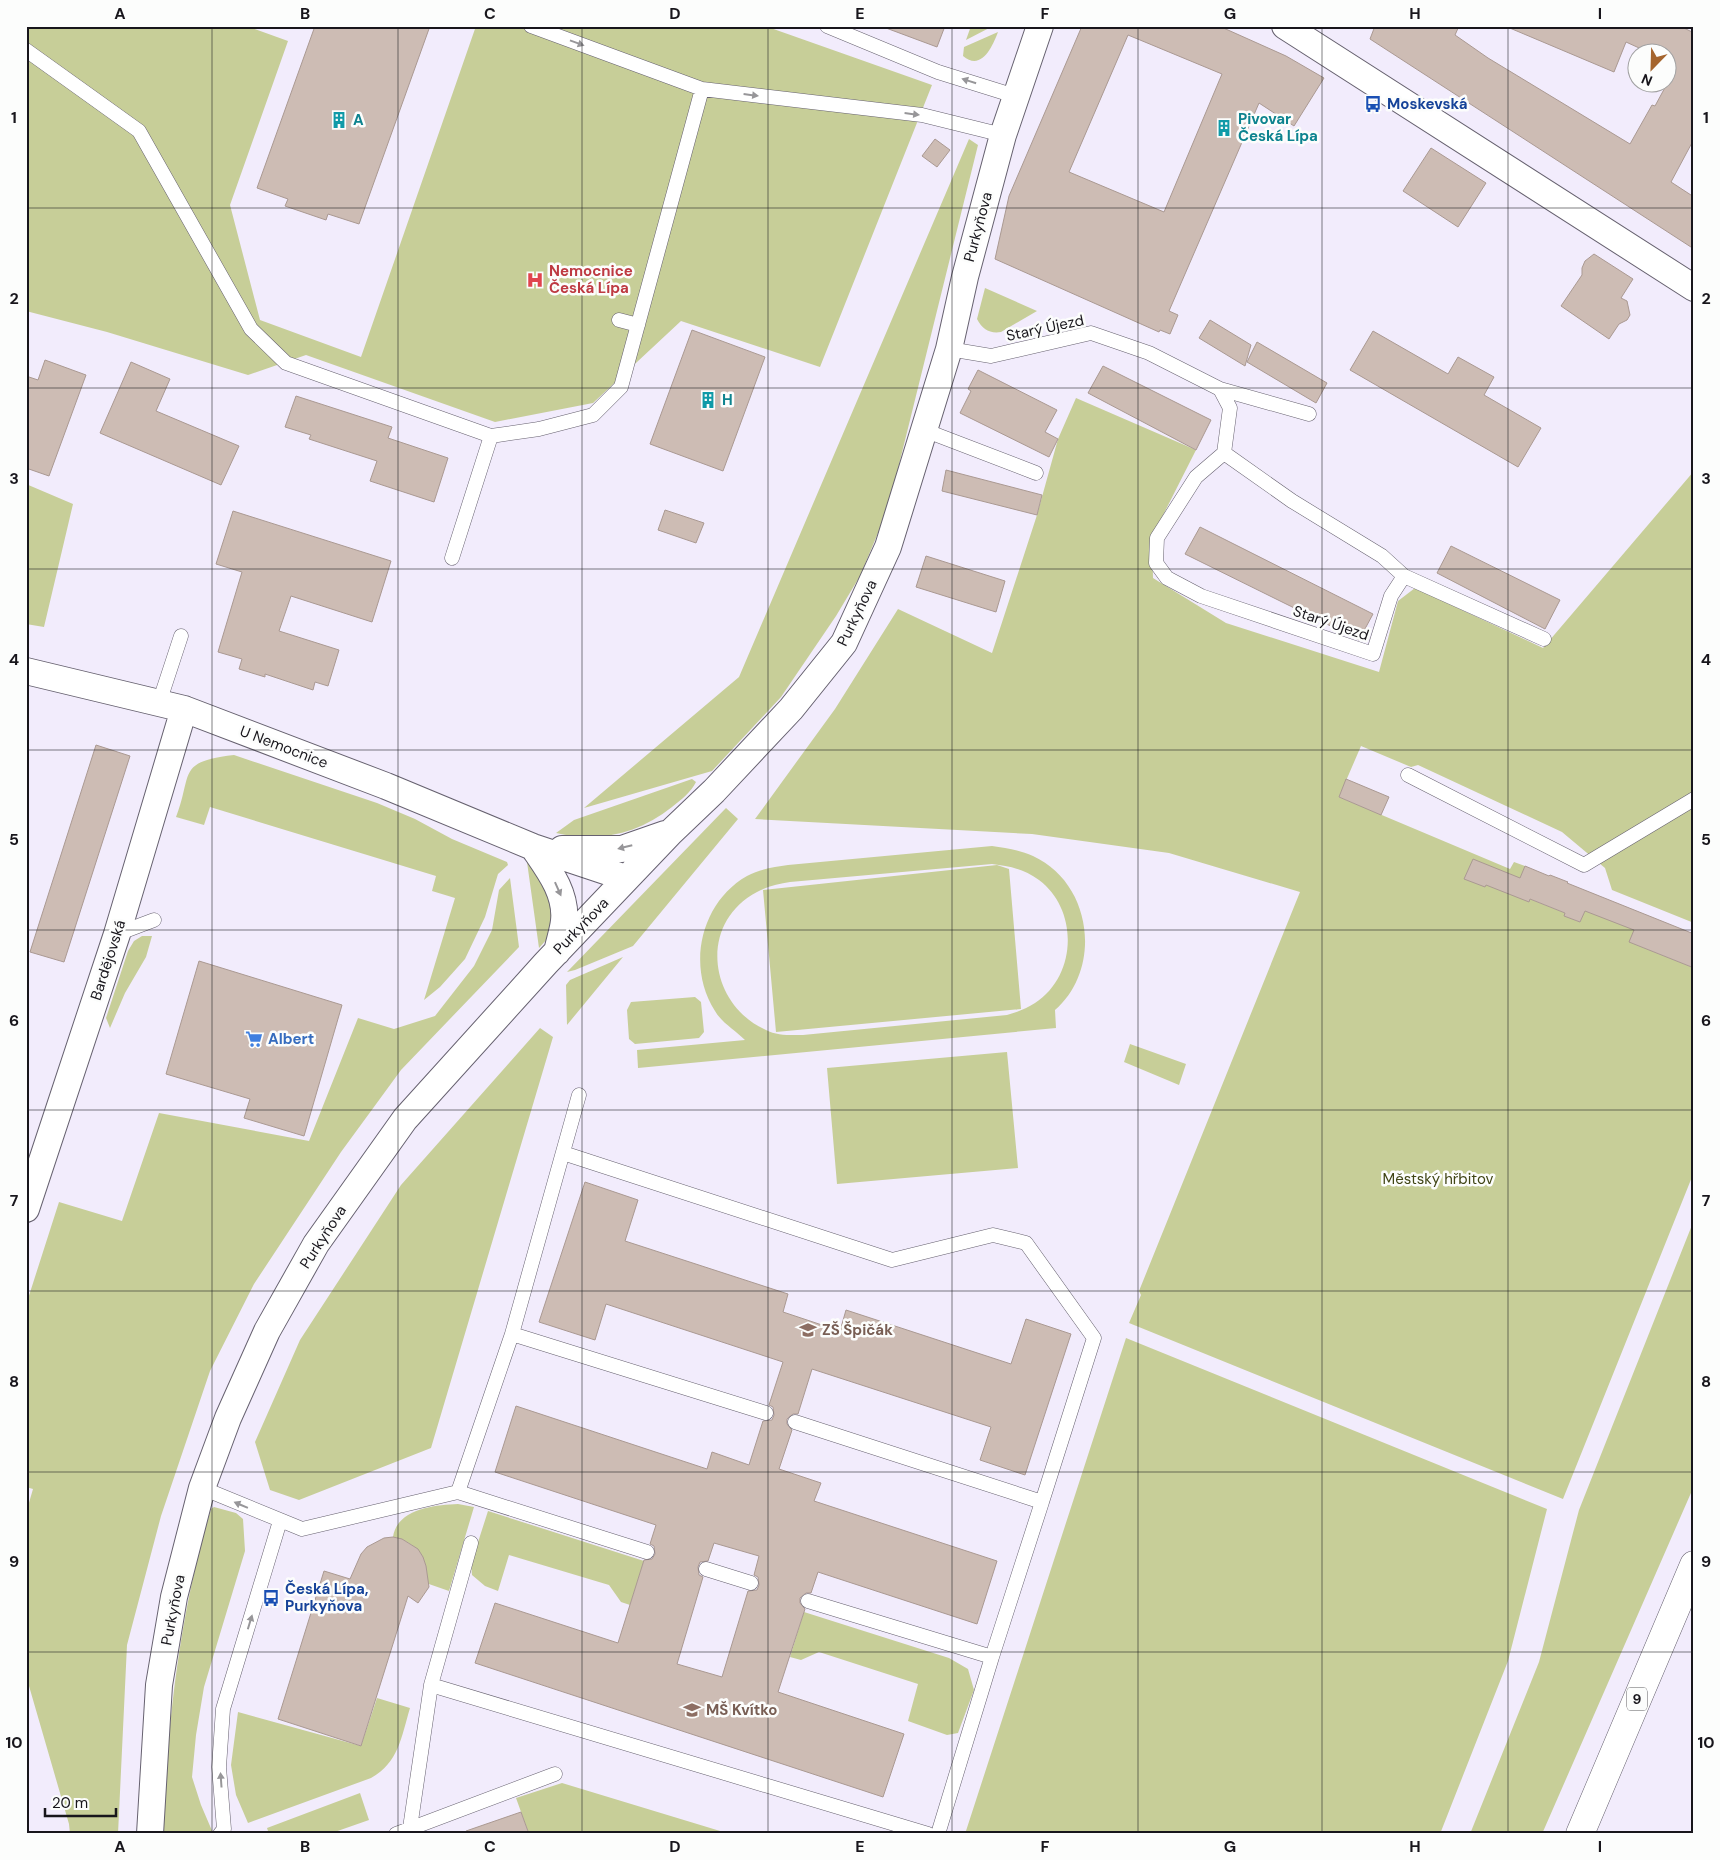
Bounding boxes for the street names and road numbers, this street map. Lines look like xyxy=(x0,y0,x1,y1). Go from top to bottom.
street label: Purkyňova xyxy=(959,190,997,264)
street label: Starý Újezd xyxy=(1004,310,1086,346)
street label: Purkyňova xyxy=(832,576,882,650)
street label: Starý Újezd xyxy=(1290,601,1372,645)
street label: U Nemocnice xyxy=(237,721,331,773)
street label: Purkyňova xyxy=(549,893,613,959)
street label: Bardějovská xyxy=(86,917,130,1003)
street label: Purkyňova xyxy=(295,1202,351,1272)
street label: Purkyňova xyxy=(156,1573,190,1647)
road number: 9 xyxy=(1627,1688,1647,1710)

